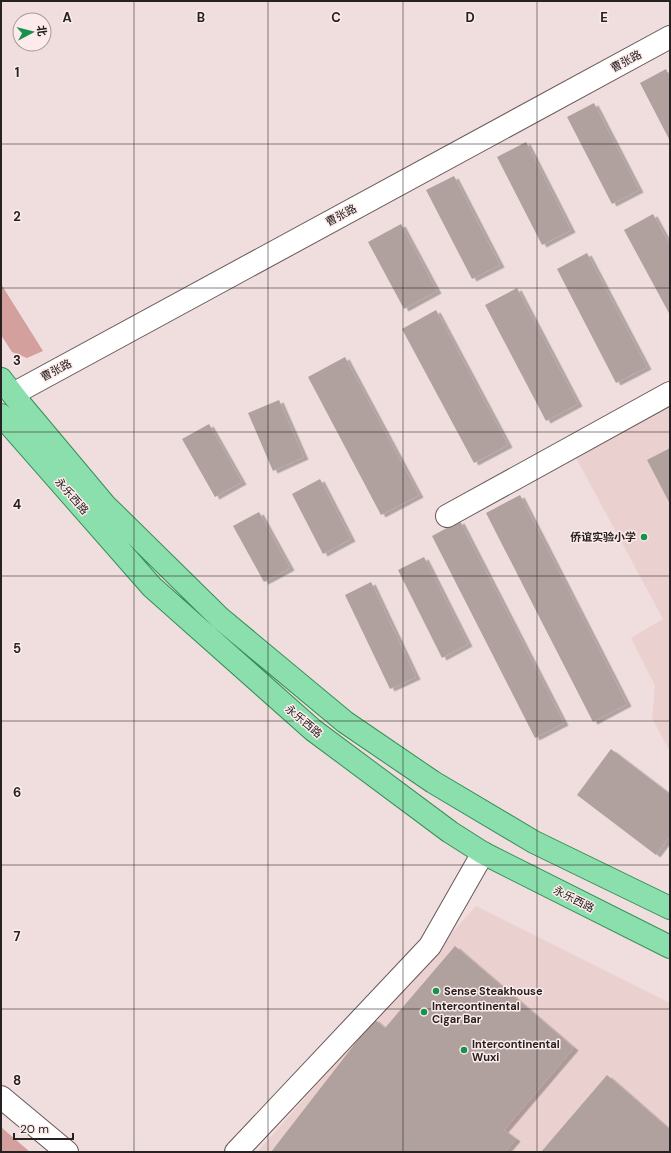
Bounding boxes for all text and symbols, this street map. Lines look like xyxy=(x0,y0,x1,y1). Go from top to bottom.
text: A xyxy=(62,9,72,26)
text: B xyxy=(197,9,205,26)
text: C xyxy=(331,9,341,26)
text: D xyxy=(465,9,475,26)
text: E xyxy=(600,9,608,26)
north arrow xyxy=(12,12,52,52)
text: 北 xyxy=(34,24,50,37)
street label: 曹张路 xyxy=(608,47,644,75)
text: 1 xyxy=(15,64,19,81)
street label: 曹张路 xyxy=(323,201,359,229)
text: 2 xyxy=(13,208,21,225)
text: 3 xyxy=(13,352,21,369)
street label: 曹张路 xyxy=(38,356,74,384)
street label: 永乐西路 xyxy=(52,475,92,517)
text: 4 xyxy=(13,496,21,513)
place label: 侨谊实验小学 xyxy=(570,530,636,544)
marker: 侨谊实验小学 xyxy=(639,532,649,542)
text: 5 xyxy=(13,640,21,657)
street label: 永乐西路 xyxy=(283,701,325,741)
text: 6 xyxy=(13,784,21,801)
street label: 永乐西路 xyxy=(551,883,597,915)
text: 7 xyxy=(14,928,21,945)
place label: Sense Steakhouse xyxy=(444,984,543,998)
marker: Sense Steakhouse xyxy=(431,986,441,996)
place label: Intercontinental Cigar Bar xyxy=(432,999,520,1026)
marker: Intercontinental Cigar Bar xyxy=(419,1007,429,1017)
place label: Intercontinental Wuxi xyxy=(472,1037,560,1064)
marker: Intercontinental Wuxi xyxy=(459,1045,469,1055)
text: 8 xyxy=(13,1072,21,1089)
scale bar xyxy=(14,1115,73,1141)
text: 20 m xyxy=(20,1121,49,1137)

